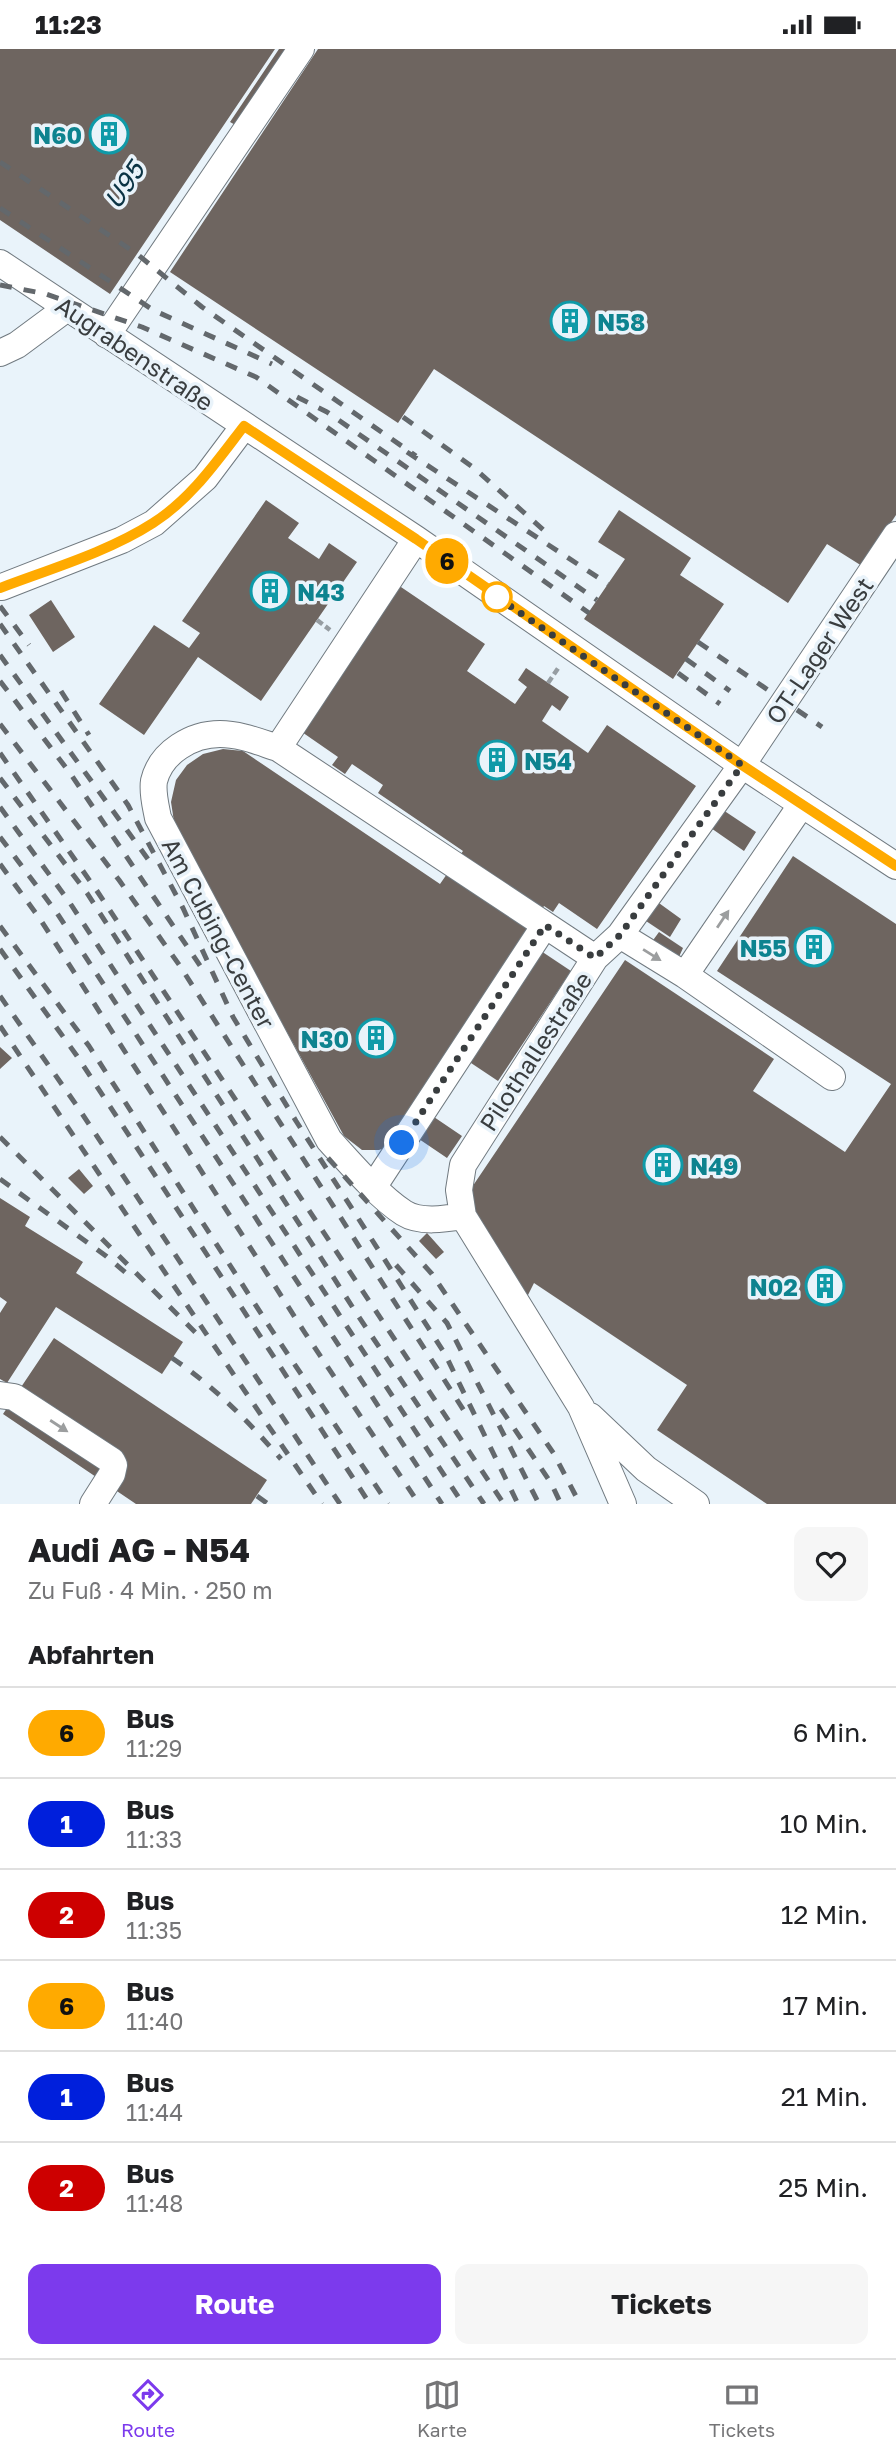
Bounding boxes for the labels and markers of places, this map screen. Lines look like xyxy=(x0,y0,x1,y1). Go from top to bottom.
building icon: N60 xyxy=(88,113,130,155)
place label: N60 xyxy=(33,120,82,149)
building icon: N58 xyxy=(549,300,591,342)
place label: N58 xyxy=(597,307,645,336)
building icon: N43 xyxy=(249,570,291,612)
place label: N43 xyxy=(297,577,345,606)
unlabelled marker xyxy=(482,582,512,612)
building icon: N54 xyxy=(476,739,518,781)
place label: N54 xyxy=(524,746,572,775)
building icon: N55 xyxy=(793,926,835,968)
place label: N55 xyxy=(739,933,787,962)
building icon: N30 xyxy=(355,1017,397,1059)
place label: N30 xyxy=(301,1024,349,1053)
building icon: N49 xyxy=(642,1144,684,1186)
place label: N49 xyxy=(690,1151,738,1180)
building icon: N02 xyxy=(804,1265,846,1307)
place label: N02 xyxy=(750,1272,798,1301)

